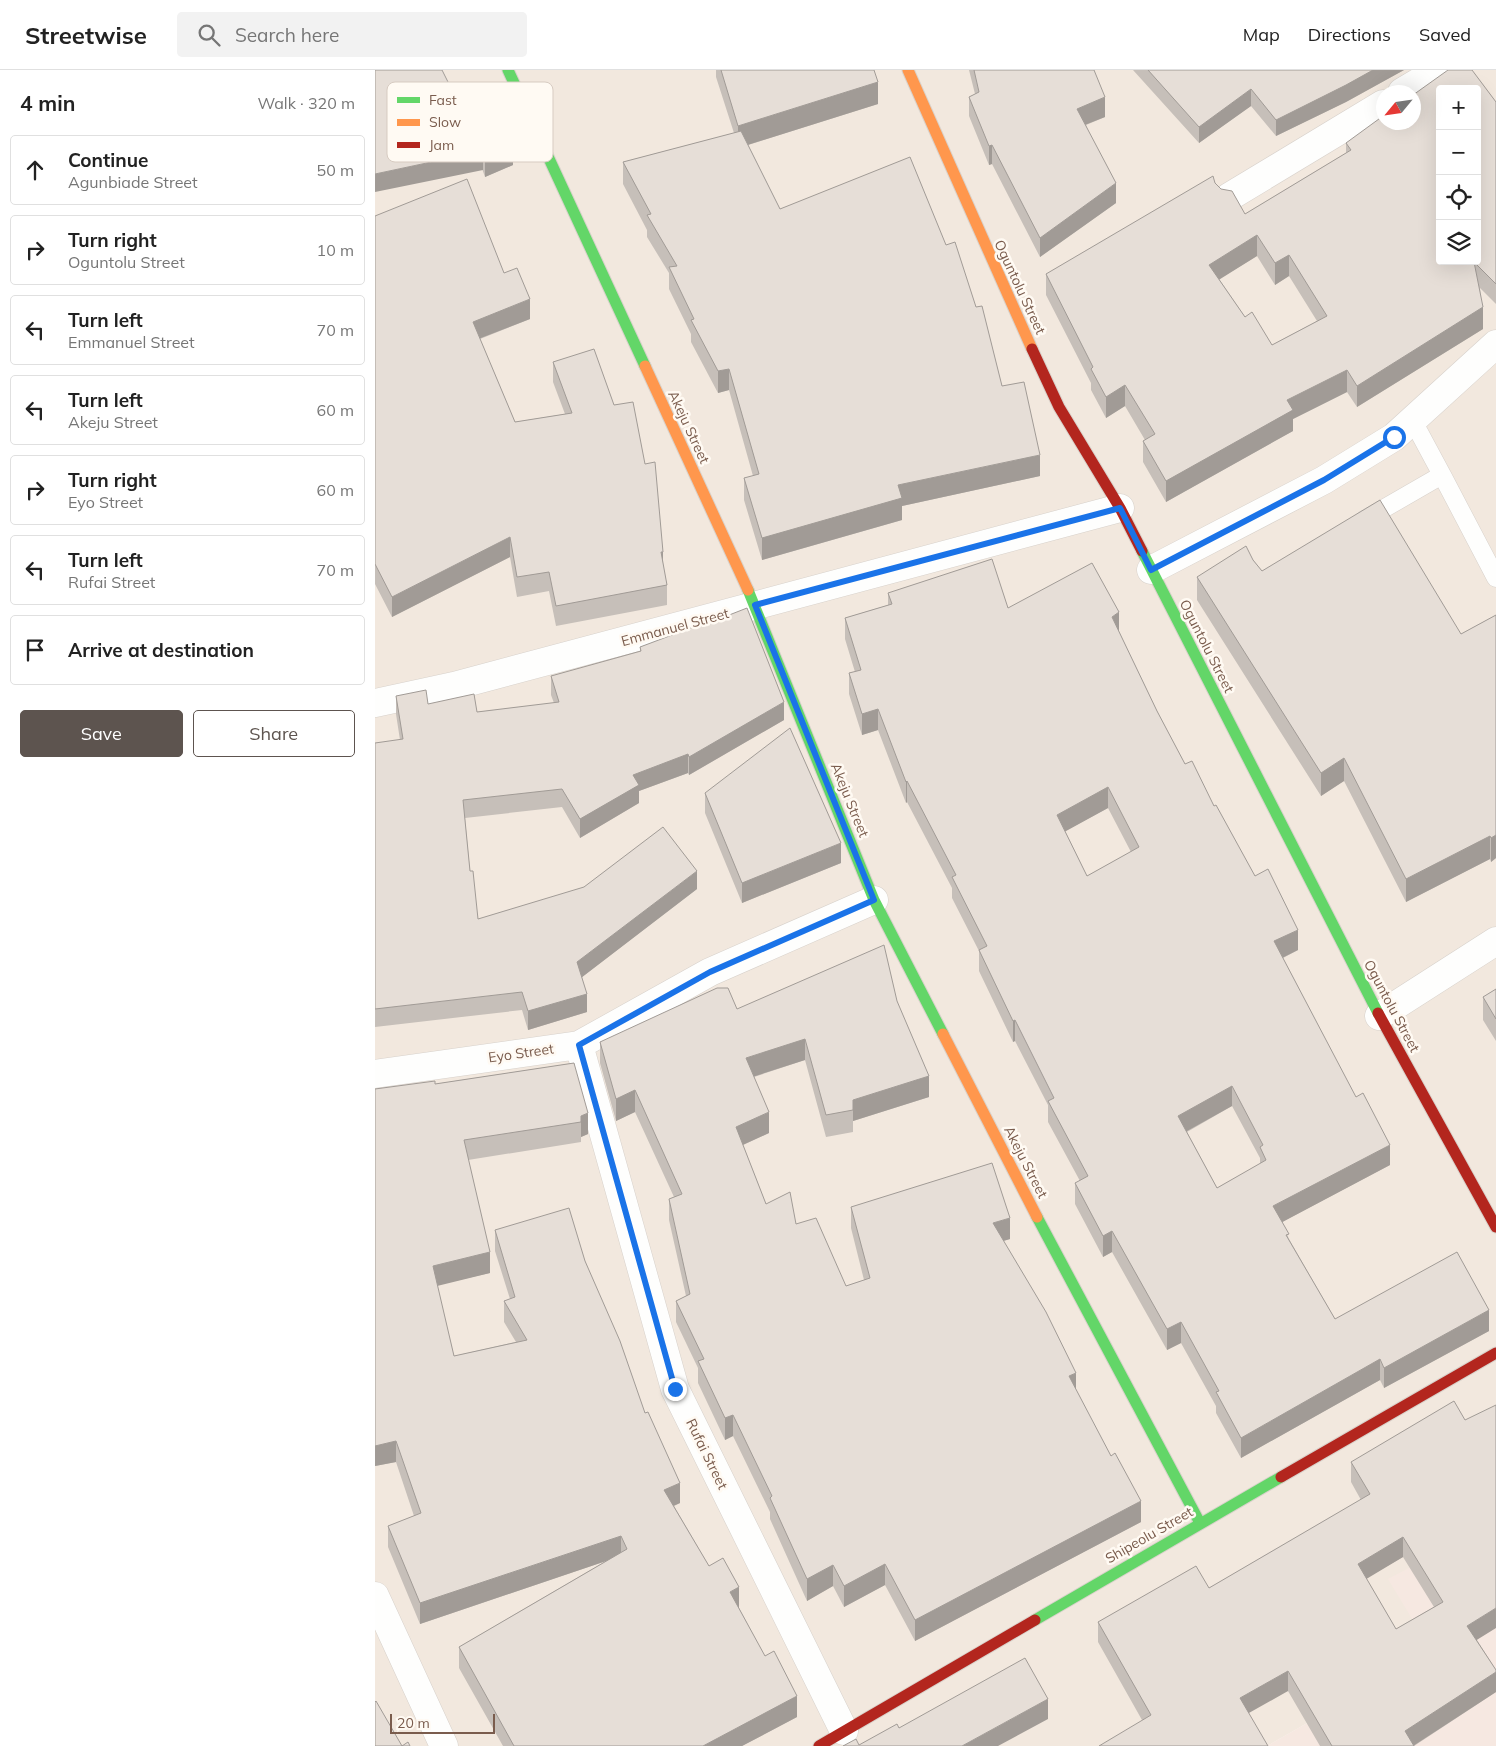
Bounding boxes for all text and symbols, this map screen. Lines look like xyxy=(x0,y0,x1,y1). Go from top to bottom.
search box xyxy=(177,12,527,57)
text: Streetwise xyxy=(25,20,147,50)
icon: search xyxy=(195,21,223,49)
text: Search here xyxy=(235,23,339,47)
text: Map xyxy=(1243,23,1280,46)
text: Directions xyxy=(1308,23,1391,46)
text: Saved xyxy=(1419,23,1471,46)
legend xyxy=(387,82,553,162)
north arrow xyxy=(1376,85,1421,130)
map controls xyxy=(1436,85,1481,265)
button: + xyxy=(1436,85,1481,130)
text: 4 min xyxy=(20,90,75,116)
text: Fast xyxy=(429,91,457,109)
text: Walk · 320 m xyxy=(257,93,355,113)
text: Slow xyxy=(429,113,461,131)
button: − xyxy=(1436,130,1481,175)
text: Jam xyxy=(429,136,454,154)
text: Continue xyxy=(68,148,148,172)
icon: ahead xyxy=(21,156,49,184)
text: 50 m xyxy=(317,160,354,180)
text: Agunbiade Street xyxy=(68,172,198,192)
button: locate xyxy=(1436,175,1481,220)
button: layers xyxy=(1436,220,1481,265)
text: Turn right xyxy=(68,228,157,252)
icon: right xyxy=(21,236,49,264)
street label: Oguntolu Street xyxy=(990,237,1050,337)
text: 10 m xyxy=(317,240,354,260)
text: Oguntolu Street xyxy=(68,252,185,272)
text: Turn left xyxy=(68,308,143,332)
icon: left xyxy=(21,316,49,344)
text: 70 m xyxy=(317,320,354,340)
text: Emmanuel Street xyxy=(68,332,195,352)
text: Turn left xyxy=(68,388,143,412)
street label: Akeju Street xyxy=(664,388,714,467)
icon: left xyxy=(21,396,49,424)
text: 60 m xyxy=(317,400,354,420)
text: Akeju Street xyxy=(68,412,158,432)
route start xyxy=(1383,426,1406,449)
text: Turn right xyxy=(68,468,157,492)
icon: right xyxy=(21,476,49,504)
text: 60 m xyxy=(317,480,354,500)
text: Eyo Street xyxy=(68,492,143,512)
text: Turn left xyxy=(68,548,143,572)
icon: left xyxy=(21,556,49,584)
text: 70 m xyxy=(317,560,354,580)
text: Rufai Street xyxy=(68,572,155,592)
street label: Oguntolu Street xyxy=(1176,596,1238,696)
street label: Emmanuel Street xyxy=(619,604,731,650)
icon: arrive xyxy=(21,636,49,664)
text: Arrive at destination xyxy=(68,638,254,662)
button: Save xyxy=(20,710,183,757)
button: Share xyxy=(193,710,355,757)
street label: Akeju Street xyxy=(827,760,873,840)
street label: Oguntolu Street xyxy=(1360,957,1424,1055)
street label: Eyo Street xyxy=(487,1039,555,1066)
street label: Akeju Street xyxy=(1000,1123,1052,1201)
route end xyxy=(664,1378,687,1401)
street label: Rufai Street xyxy=(682,1416,732,1492)
street label: Shipeolu Street xyxy=(1102,1503,1196,1567)
scale bar xyxy=(390,1711,495,1734)
text: 20 m xyxy=(397,1714,430,1732)

